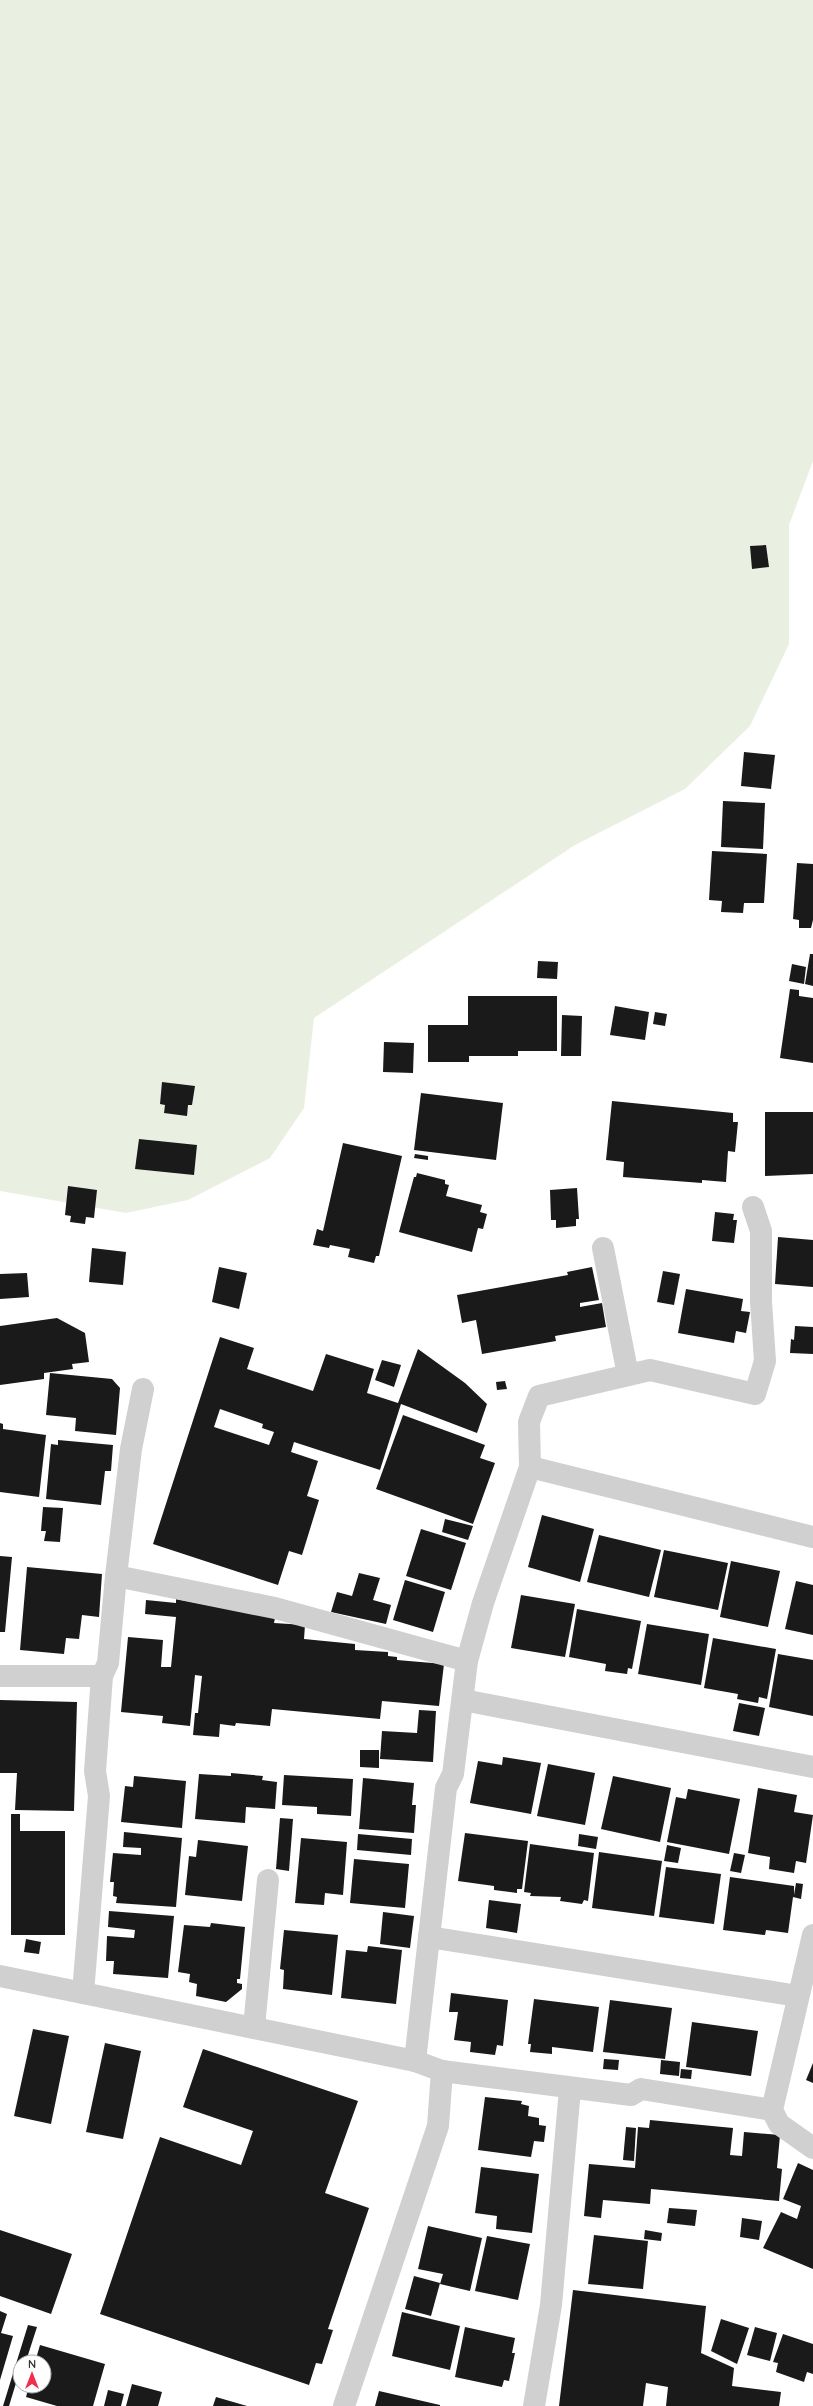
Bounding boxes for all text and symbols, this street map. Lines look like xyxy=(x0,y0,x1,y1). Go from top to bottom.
north arrow xyxy=(12,2354,52,2394)
text: N xyxy=(28,2357,36,2371)

